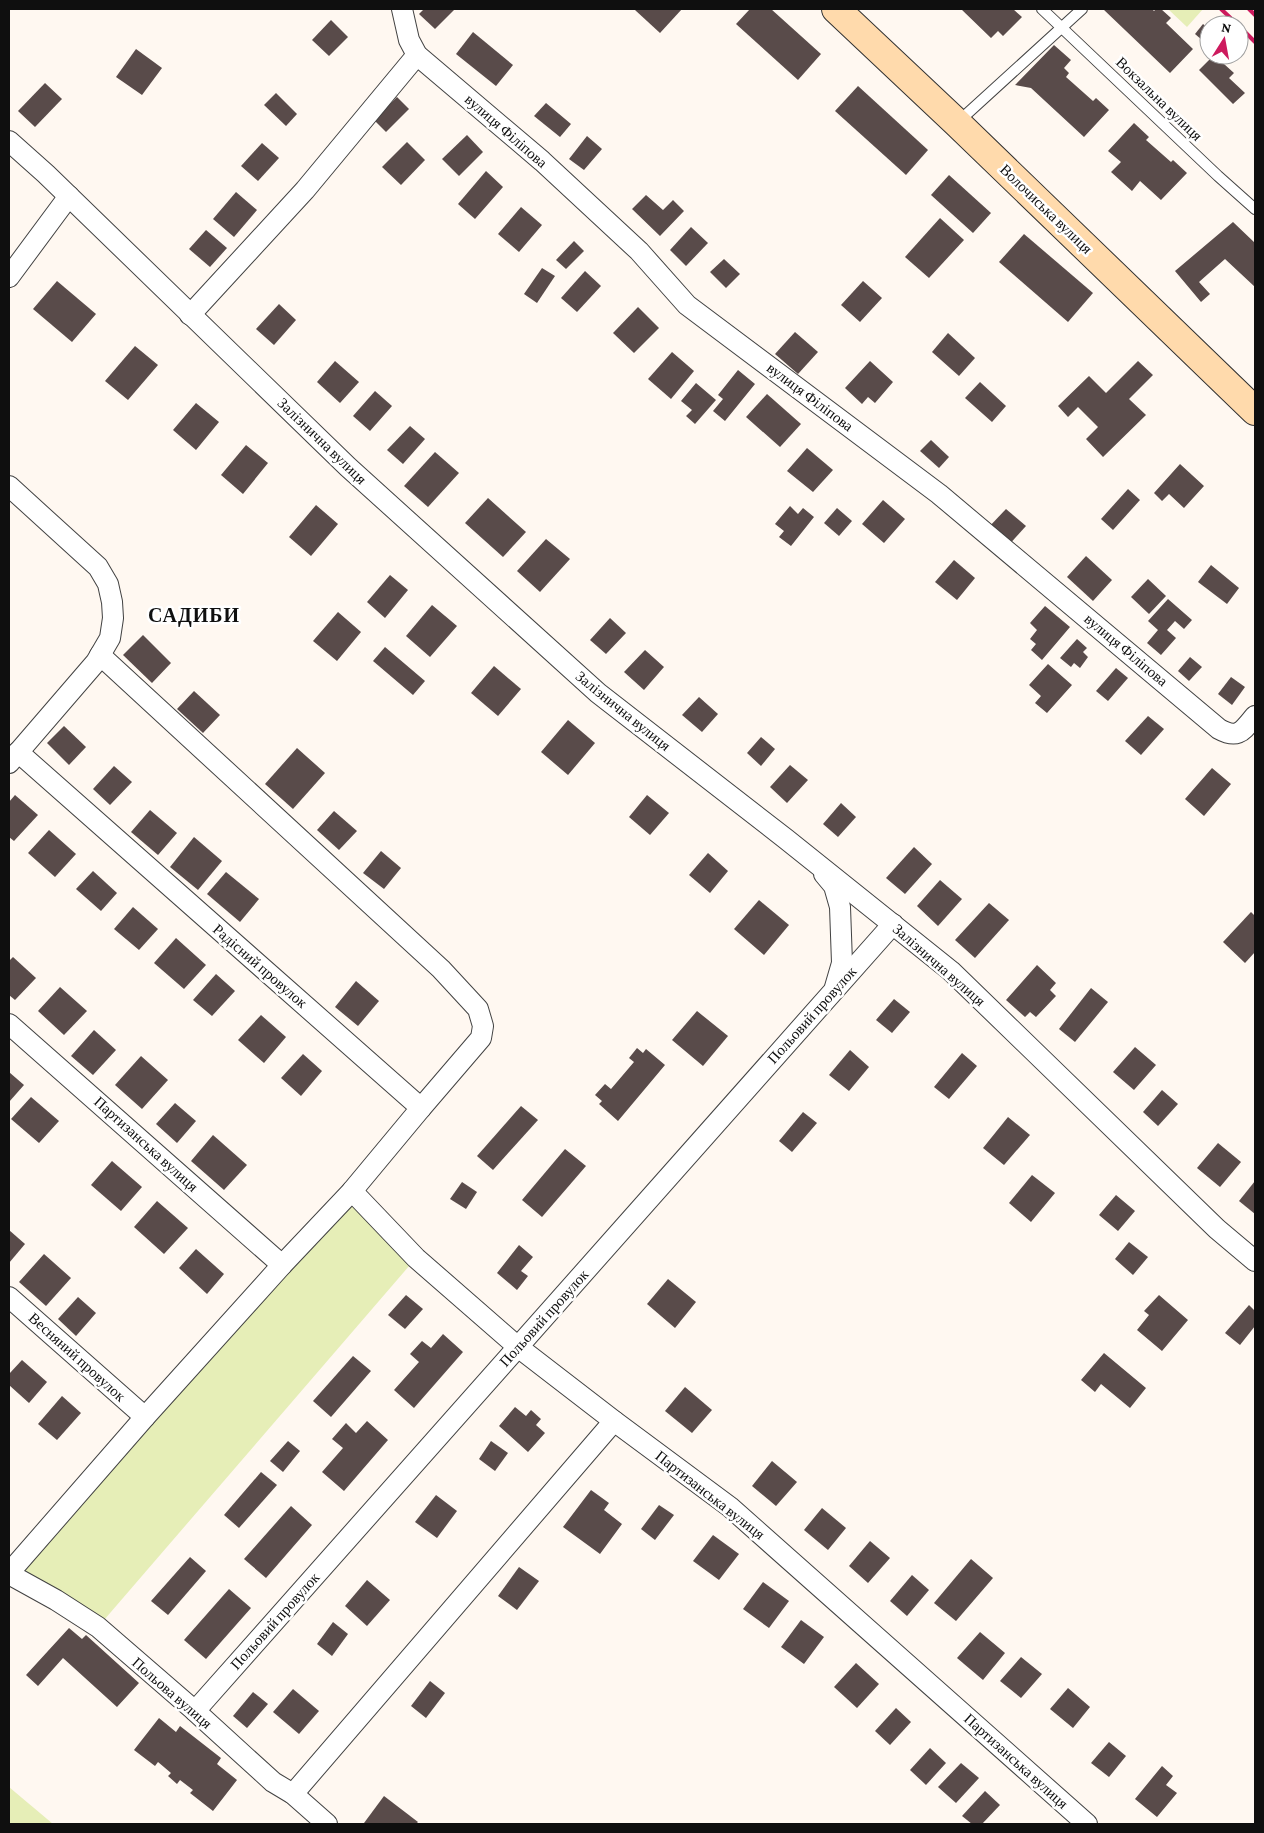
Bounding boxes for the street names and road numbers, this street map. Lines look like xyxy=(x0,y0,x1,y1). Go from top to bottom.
street label: Вокзальна вулиця xyxy=(1113,54,1205,144)
street label: вулиця Філіпова xyxy=(462,91,551,171)
street label: Волочиська вулиця xyxy=(997,161,1095,257)
street label: вулиця Філіпова xyxy=(764,359,856,435)
street label: Залізнична вулиця xyxy=(274,395,370,487)
street label: вулиця Філіпова xyxy=(1081,611,1171,690)
street label: Залізнична вулиця xyxy=(573,668,674,754)
street label: Радісний провулок xyxy=(210,921,311,1012)
street label: Залізнична вулиця xyxy=(890,921,988,1009)
street label: Польовий провулок xyxy=(764,963,860,1067)
street label: Партизанська вулиця xyxy=(91,1093,201,1195)
street label: Польовий провулок xyxy=(496,1266,592,1370)
street label: Весняний провулок xyxy=(25,1309,129,1405)
street label: Партизанська вулиця xyxy=(652,1447,768,1543)
street label: Польовий провулок xyxy=(227,1569,323,1673)
street label: Польова вулиця xyxy=(129,1654,215,1732)
street label: Партизанська вулиця xyxy=(961,1710,1071,1812)

